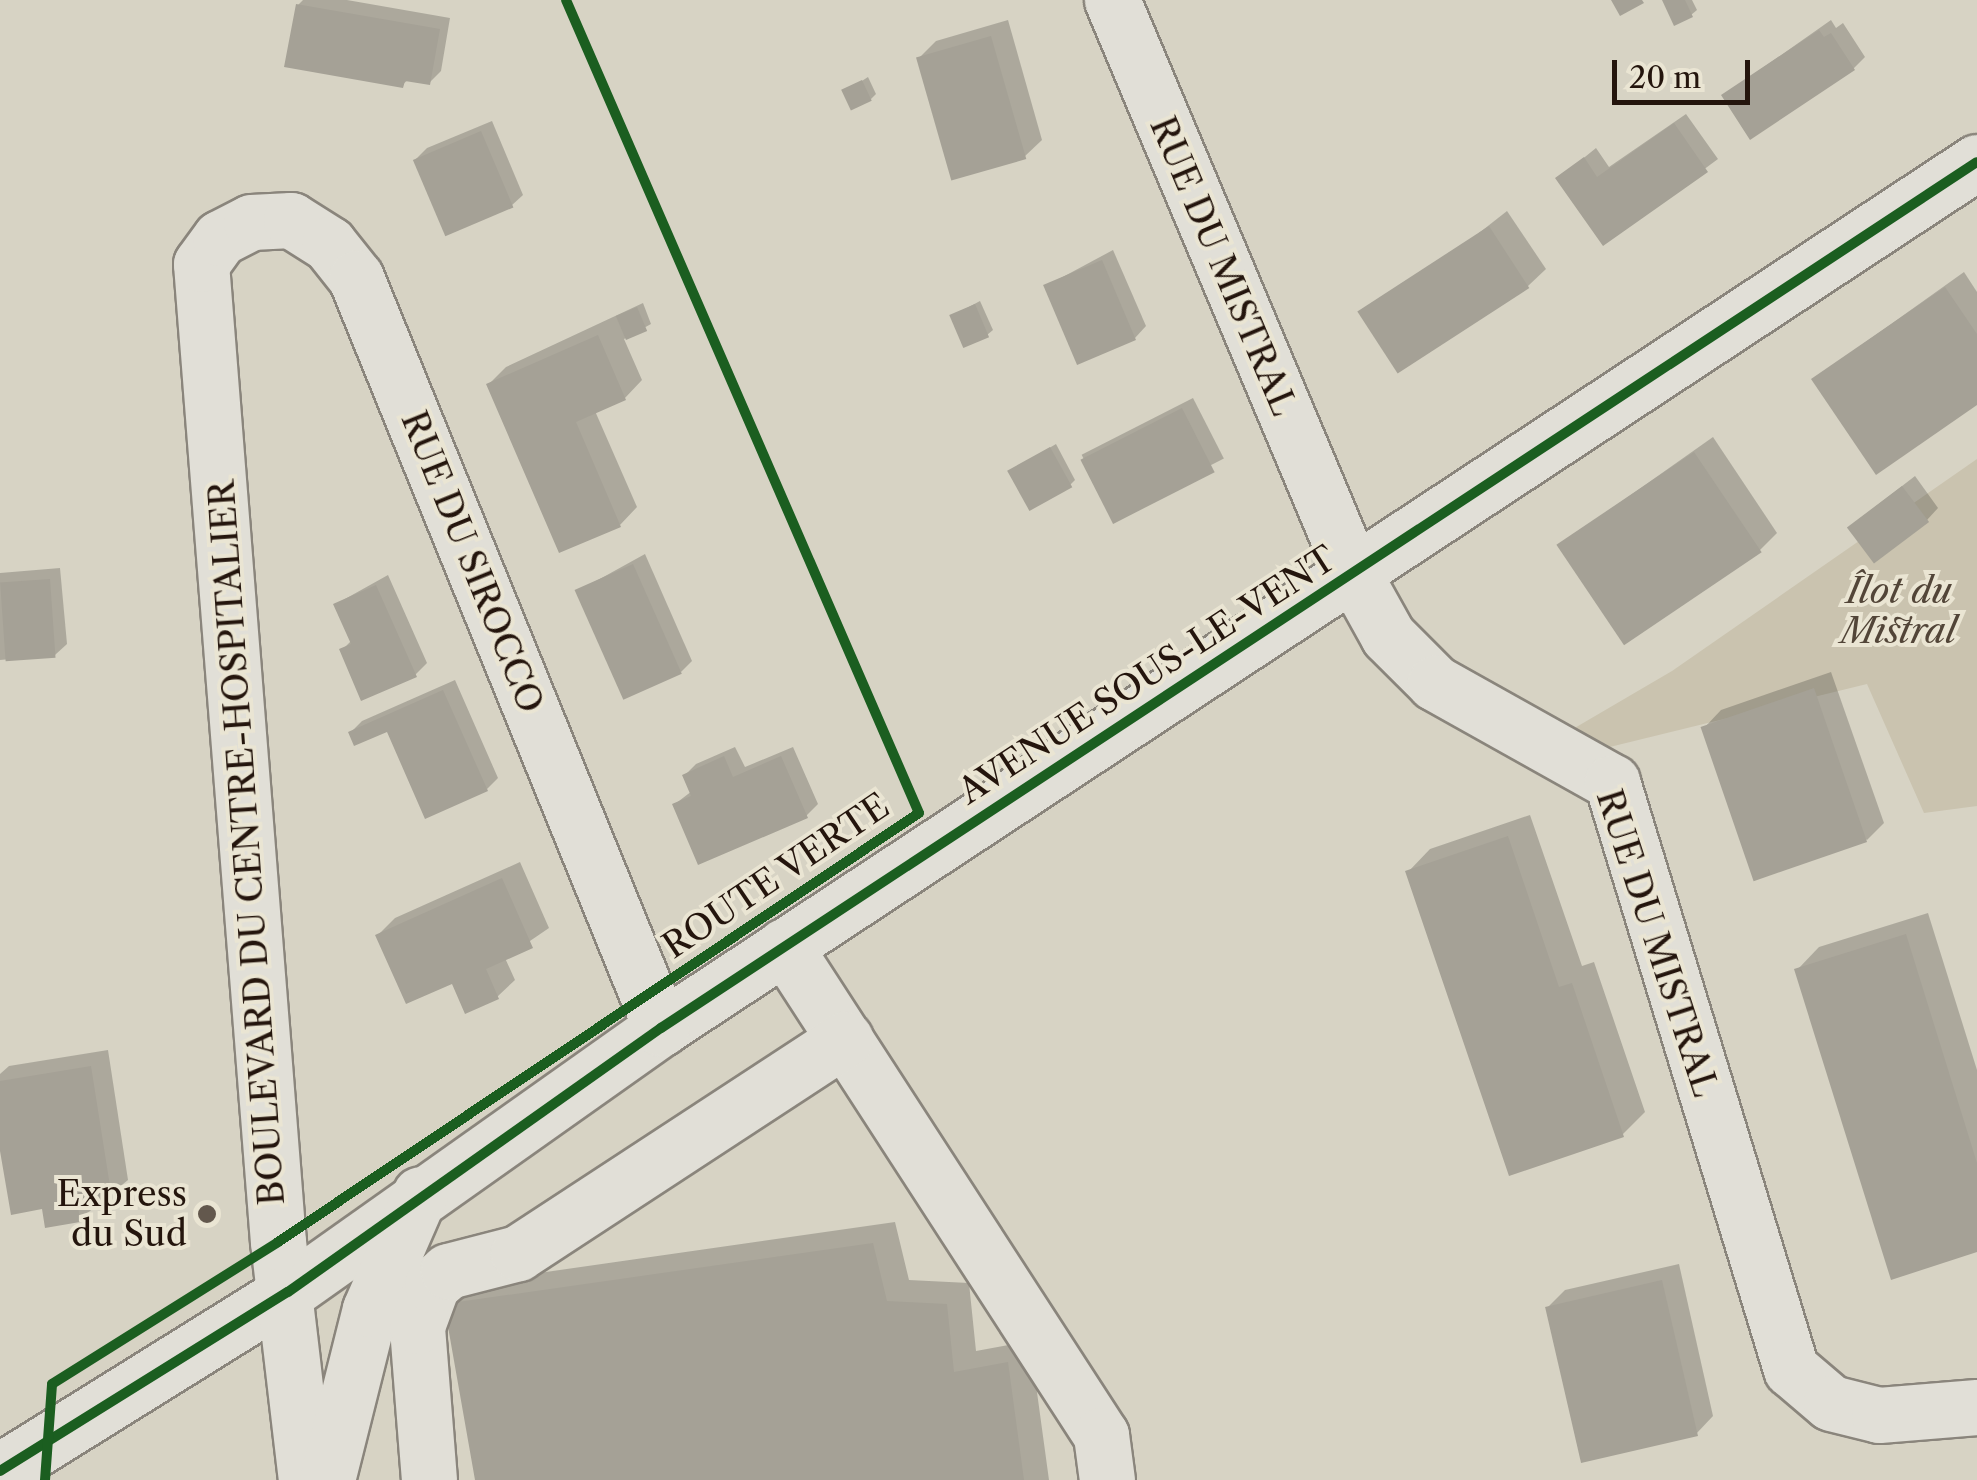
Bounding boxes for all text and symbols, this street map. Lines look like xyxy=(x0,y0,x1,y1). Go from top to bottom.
scale bar xyxy=(1617,40,1754,102)
text: 20 m xyxy=(1629,59,1701,96)
street label: RUE DU MISTRAL xyxy=(1141,110,1305,422)
street label: RUE DU SIROCCO xyxy=(392,405,552,719)
street label: BOULEVARD DU CENTRE-HOSPITALIER xyxy=(201,479,293,1207)
street label: AVENUE SOUS-LE-VENT xyxy=(951,537,1343,813)
park label: Îlot du Mistral xyxy=(1841,570,1957,652)
street label: ROUTE VERTE xyxy=(654,784,898,968)
street label: RUE DU MISTRAL xyxy=(1588,784,1726,1102)
place label: Express du Sud xyxy=(57,1173,187,1255)
marker: Express du Sud xyxy=(196,1203,218,1225)

